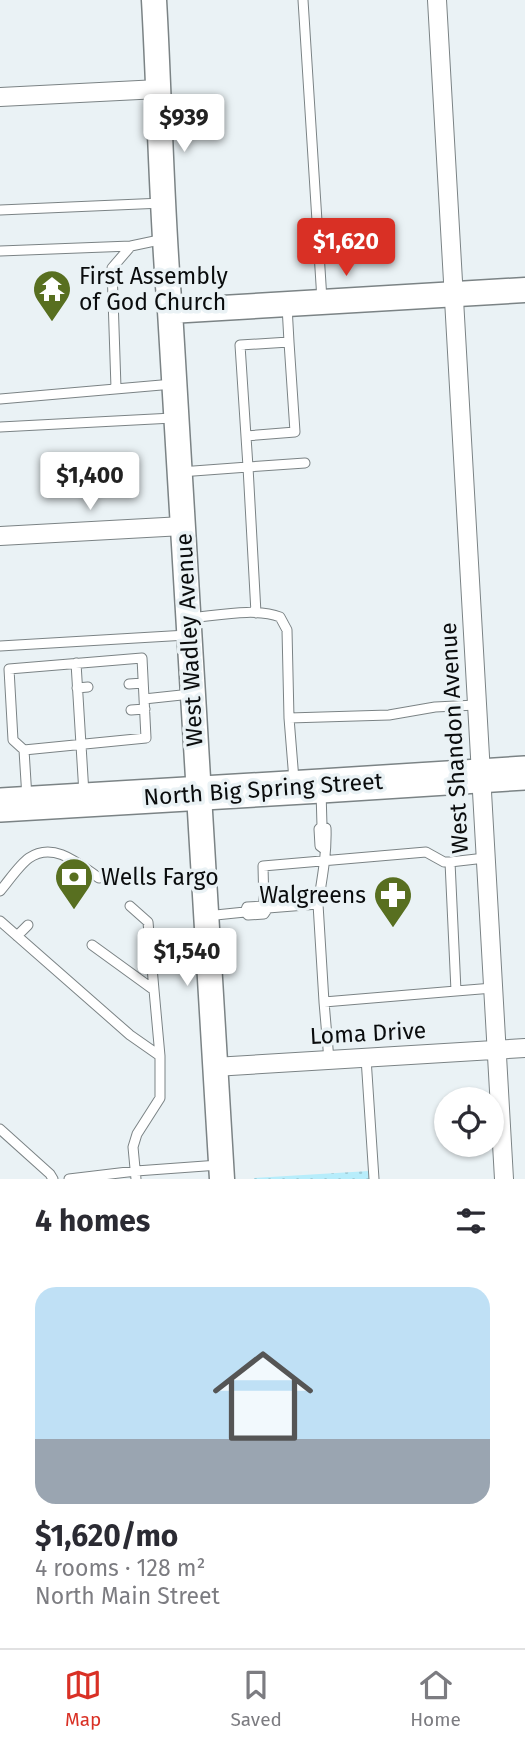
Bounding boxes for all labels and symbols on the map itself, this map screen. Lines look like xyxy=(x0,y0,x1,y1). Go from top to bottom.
pin: $939 xyxy=(143,94,225,154)
pin: $1,620 xyxy=(289,218,403,278)
place label: First Assembly of God Church xyxy=(79,262,228,316)
temple icon: First Assembly of God Church xyxy=(31,268,73,323)
pin: $1,400 xyxy=(33,452,147,512)
street label: West Wadley Avenue xyxy=(169,532,209,748)
street label: West Shandon Avenue xyxy=(434,622,474,854)
street label: North Big Spring Street xyxy=(142,767,384,811)
bank icon: Wells Fargo xyxy=(53,856,95,911)
place label: Wells Fargo xyxy=(101,863,219,891)
pharmacy icon: Walgreens xyxy=(372,874,414,929)
place label: Walgreens xyxy=(259,881,366,909)
pin: $1,540 xyxy=(130,928,244,988)
street label: Loma Drive xyxy=(309,1016,427,1050)

